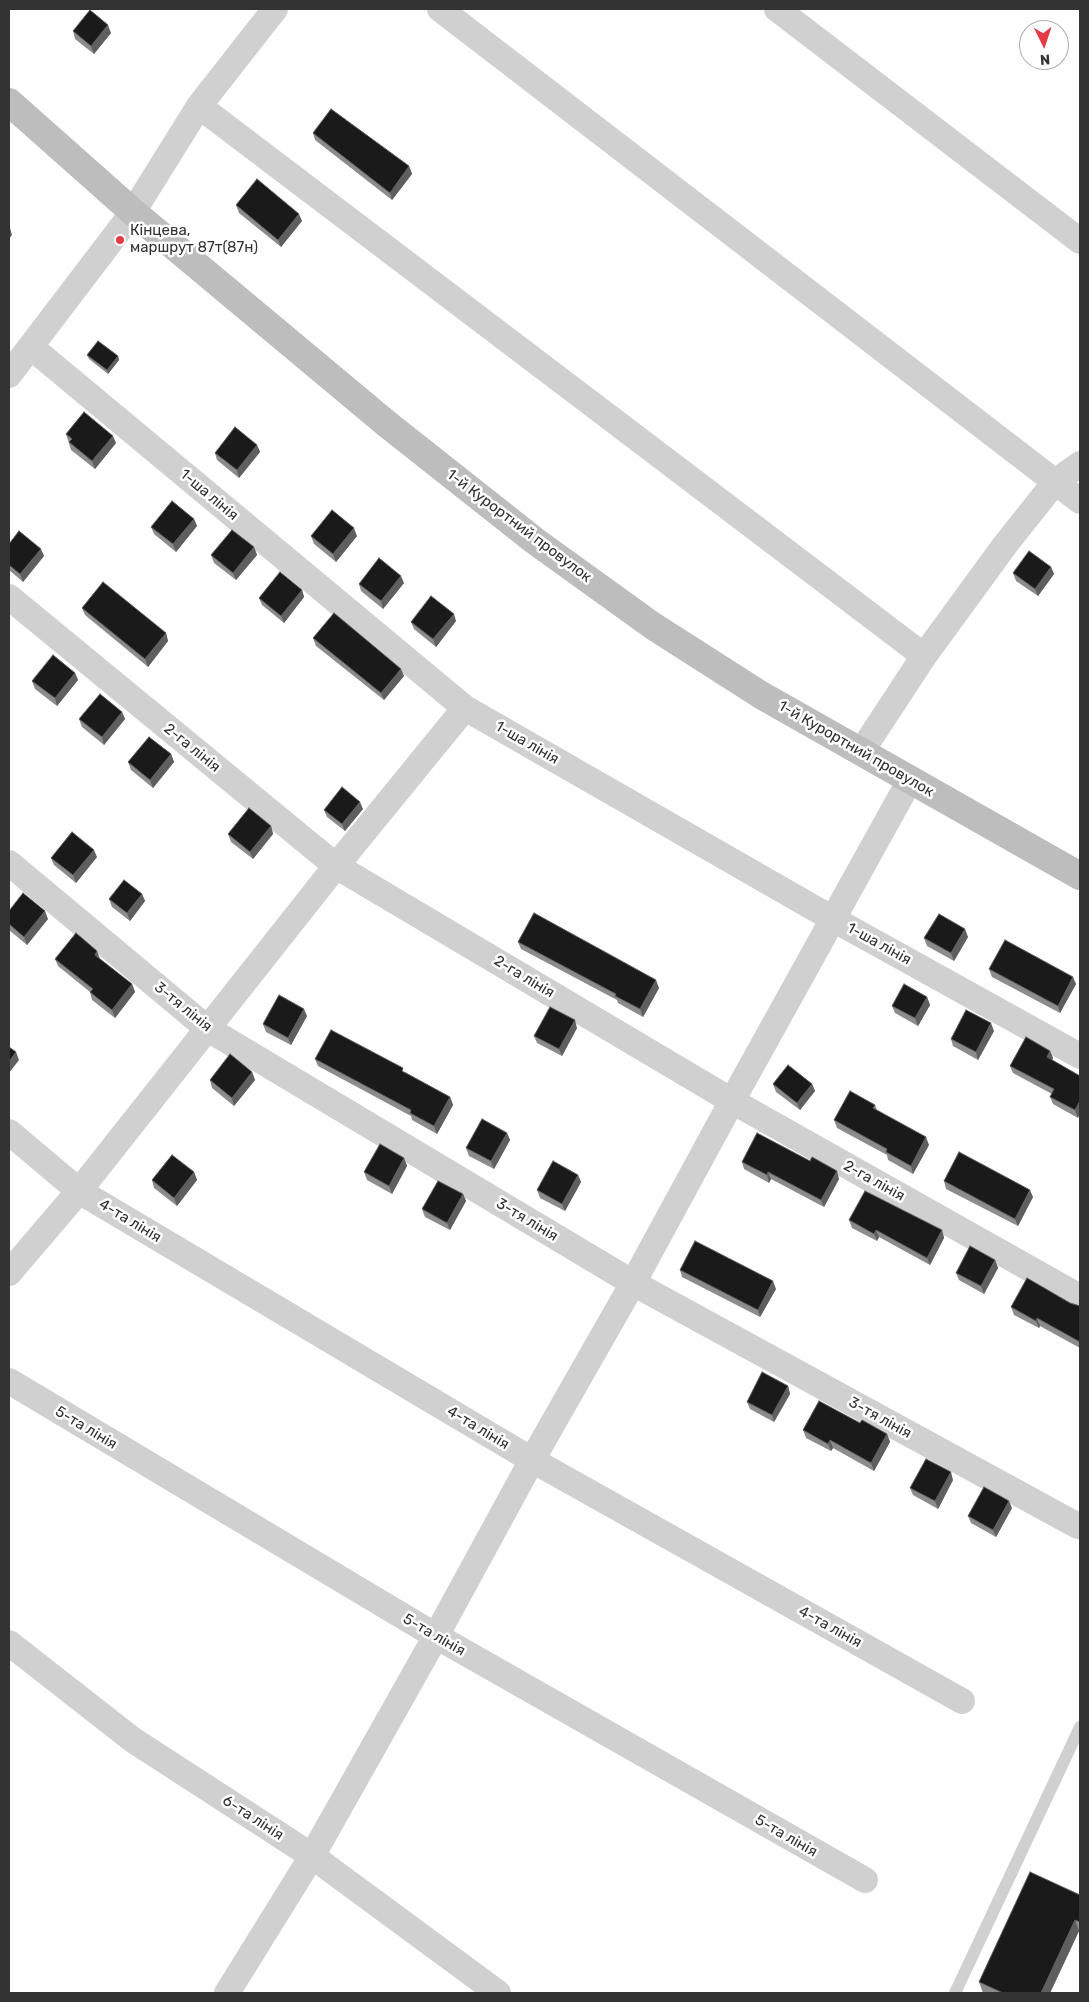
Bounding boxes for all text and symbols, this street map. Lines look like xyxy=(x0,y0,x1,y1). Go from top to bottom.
north arrow xyxy=(1019,20,1069,70)
text: N xyxy=(1039,51,1051,68)
place label: Кінцева, маршрут 87т(87н) xyxy=(130,222,258,257)
marker: Кінцева, маршрут 87т(87н) xyxy=(114,234,126,246)
street label: 1-ша лінія xyxy=(176,465,242,525)
street label: 1-й Курортний провулок xyxy=(443,466,595,586)
street label: 1-й Курортний провулок xyxy=(775,697,937,801)
street label: 1-ша лінія xyxy=(492,718,562,768)
street label: 2-га лінія xyxy=(160,720,224,776)
street label: 1-ша лінія xyxy=(844,919,914,969)
street label: 2-га лінія xyxy=(490,952,558,1002)
street label: 3-тя лінія xyxy=(150,978,216,1036)
street label: 2-га лінія xyxy=(840,1157,908,1205)
street label: 3-тя лінія xyxy=(493,1194,561,1246)
street label: 4-та лінія xyxy=(96,1195,164,1247)
street label: 3-тя лінія xyxy=(845,1393,915,1443)
street label: 5-та лінія xyxy=(52,1402,120,1454)
street label: 4-та лінія xyxy=(444,1402,512,1454)
street label: 4-та лінія xyxy=(795,1602,865,1652)
street label: 5-та лінія xyxy=(400,1610,468,1660)
street label: 6-та лінія xyxy=(219,1792,287,1844)
street label: 5-та лінія xyxy=(752,1811,820,1861)

